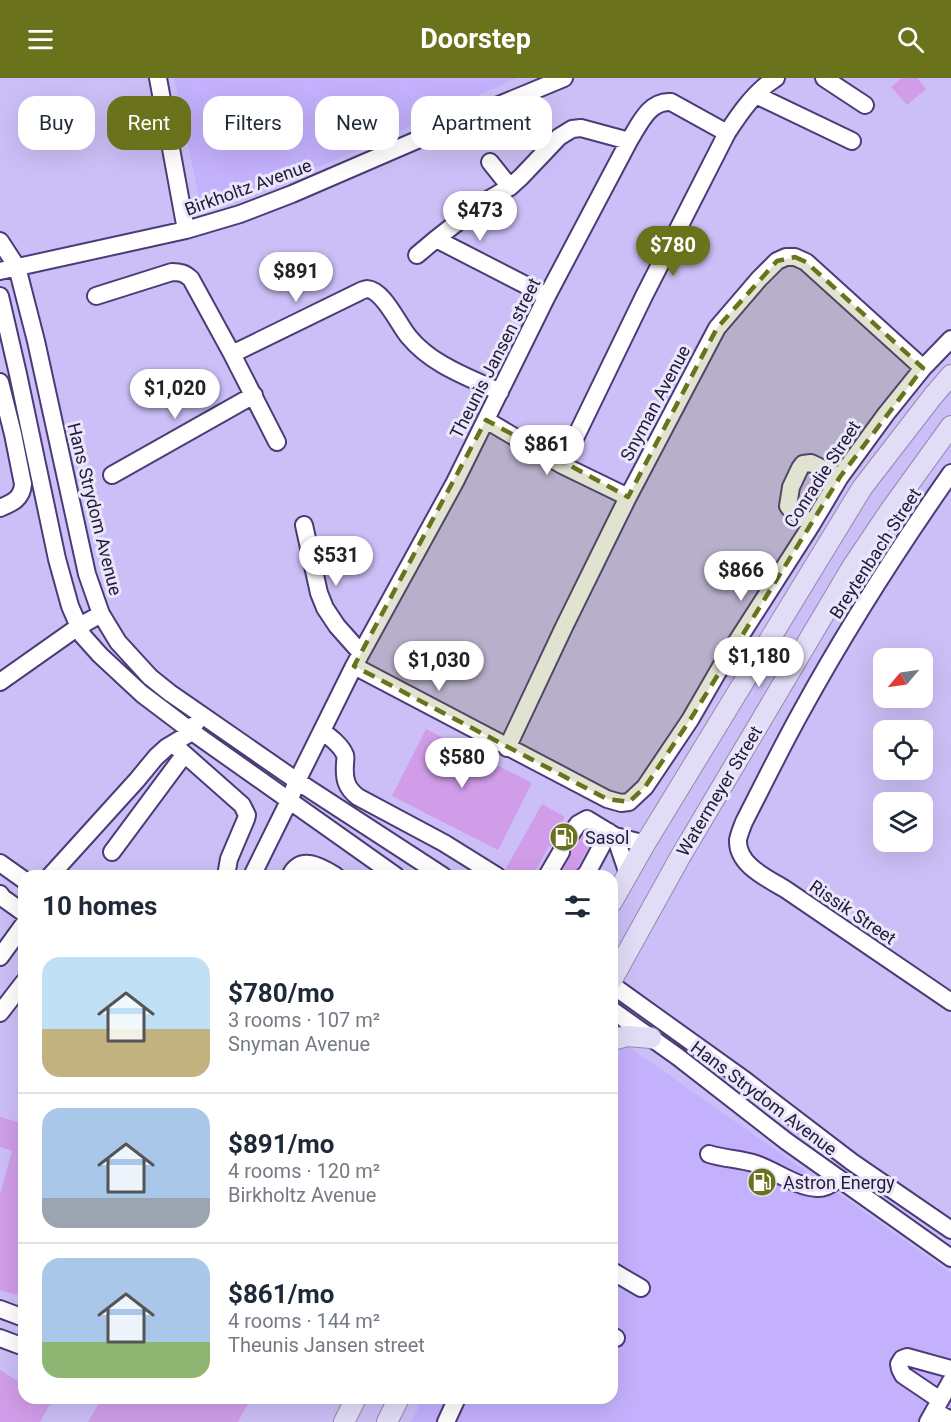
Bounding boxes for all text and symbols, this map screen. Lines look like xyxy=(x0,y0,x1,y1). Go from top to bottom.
icon: menu xyxy=(24,23,57,56)
text: Doorstep xyxy=(420,23,531,55)
icon: search xyxy=(894,23,927,56)
chip: Buy xyxy=(18,96,95,150)
chip: Rent xyxy=(107,96,191,150)
chip: Filters xyxy=(203,96,303,150)
chip: New xyxy=(315,96,399,150)
chip: Apartment xyxy=(411,96,552,150)
street label: Birkholtz Avenue xyxy=(182,154,314,220)
pin: $473 xyxy=(444,191,516,242)
text: $473 xyxy=(457,198,503,222)
pin: $780 xyxy=(637,226,709,277)
text: $780 xyxy=(650,233,696,257)
pin: $891 xyxy=(260,252,332,303)
text: $891 xyxy=(273,259,319,283)
street label: Theunis Jansen street xyxy=(445,274,545,442)
street label: Snyman Avenue xyxy=(616,342,694,464)
pin: $1,020 xyxy=(126,369,224,420)
text: $1,020 xyxy=(144,376,206,400)
street label: Conradie Street xyxy=(780,416,864,532)
street label: Hans Strydom Avenue xyxy=(63,421,127,597)
pin: $861 xyxy=(511,425,583,476)
text: $861 xyxy=(524,432,570,456)
street label: Breytenbach Street xyxy=(825,484,925,622)
pin: $531 xyxy=(300,536,372,587)
text: $531 xyxy=(313,543,359,567)
pin: $866 xyxy=(705,551,777,602)
text: $866 xyxy=(718,558,764,582)
pin: $1,180 xyxy=(710,637,808,688)
pin: $1,030 xyxy=(390,641,488,692)
text: $1,180 xyxy=(728,644,790,668)
text: $1,030 xyxy=(408,648,470,672)
north arrow xyxy=(873,648,933,708)
map controls xyxy=(873,648,933,852)
button: locate xyxy=(873,720,933,780)
street label: Watermeyer Street xyxy=(672,722,766,860)
pin: $580 xyxy=(426,738,498,789)
text: $580 xyxy=(439,745,485,769)
button: layers xyxy=(873,792,933,852)
fuel station icon: Sasol xyxy=(548,821,580,853)
place label: Sasol xyxy=(585,827,629,848)
street label: Rissik Street xyxy=(806,875,900,949)
icon: filters xyxy=(561,890,594,923)
text: 10 homes xyxy=(42,891,157,921)
text: $780/mo xyxy=(228,978,335,1008)
icon: home xyxy=(90,981,162,1053)
text: 3 rooms · 107 m² xyxy=(228,1008,380,1032)
text: Snyman Avenue xyxy=(228,1032,370,1056)
street label: Hans Strydom Avenue xyxy=(687,1036,841,1160)
text: $891/mo xyxy=(228,1129,335,1159)
icon: home xyxy=(90,1132,162,1204)
text: 4 rooms · 120 m² xyxy=(228,1159,380,1183)
fuel station icon: Astron Energy xyxy=(746,1166,778,1198)
place label: Astron Energy xyxy=(783,1172,895,1193)
text: Birkholtz Avenue xyxy=(228,1183,376,1207)
text: $861/mo xyxy=(228,1279,335,1309)
icon: home xyxy=(90,1282,162,1354)
text: 4 rooms · 144 m² xyxy=(228,1309,380,1333)
text: Theunis Jansen street xyxy=(228,1333,425,1357)

